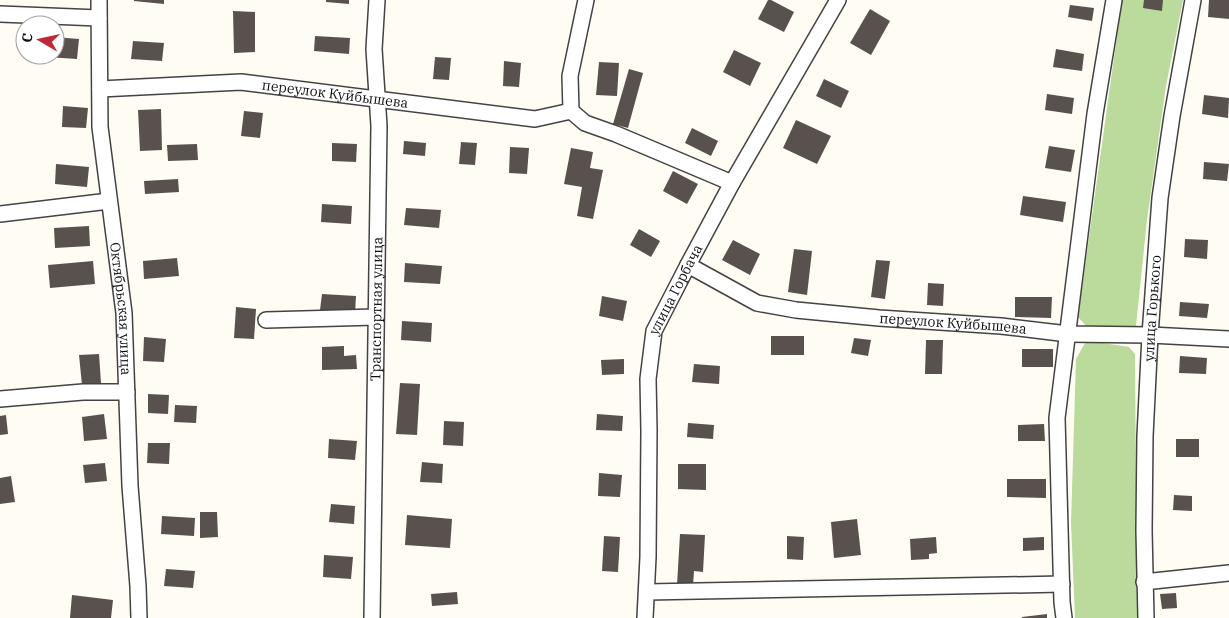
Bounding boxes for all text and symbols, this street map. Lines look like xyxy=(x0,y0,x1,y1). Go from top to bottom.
north arrow xyxy=(15,15,65,65)
text: С xyxy=(18,32,37,44)
street label: переулок Куйбышева xyxy=(261,76,410,112)
street label: Транспортная улица xyxy=(366,236,386,381)
street label: Октябрьская улица xyxy=(106,241,135,376)
street label: улица Горбача xyxy=(644,241,707,338)
street label: улица Горького xyxy=(1140,254,1165,362)
street label: переулок Куйбышева xyxy=(879,309,1028,338)

